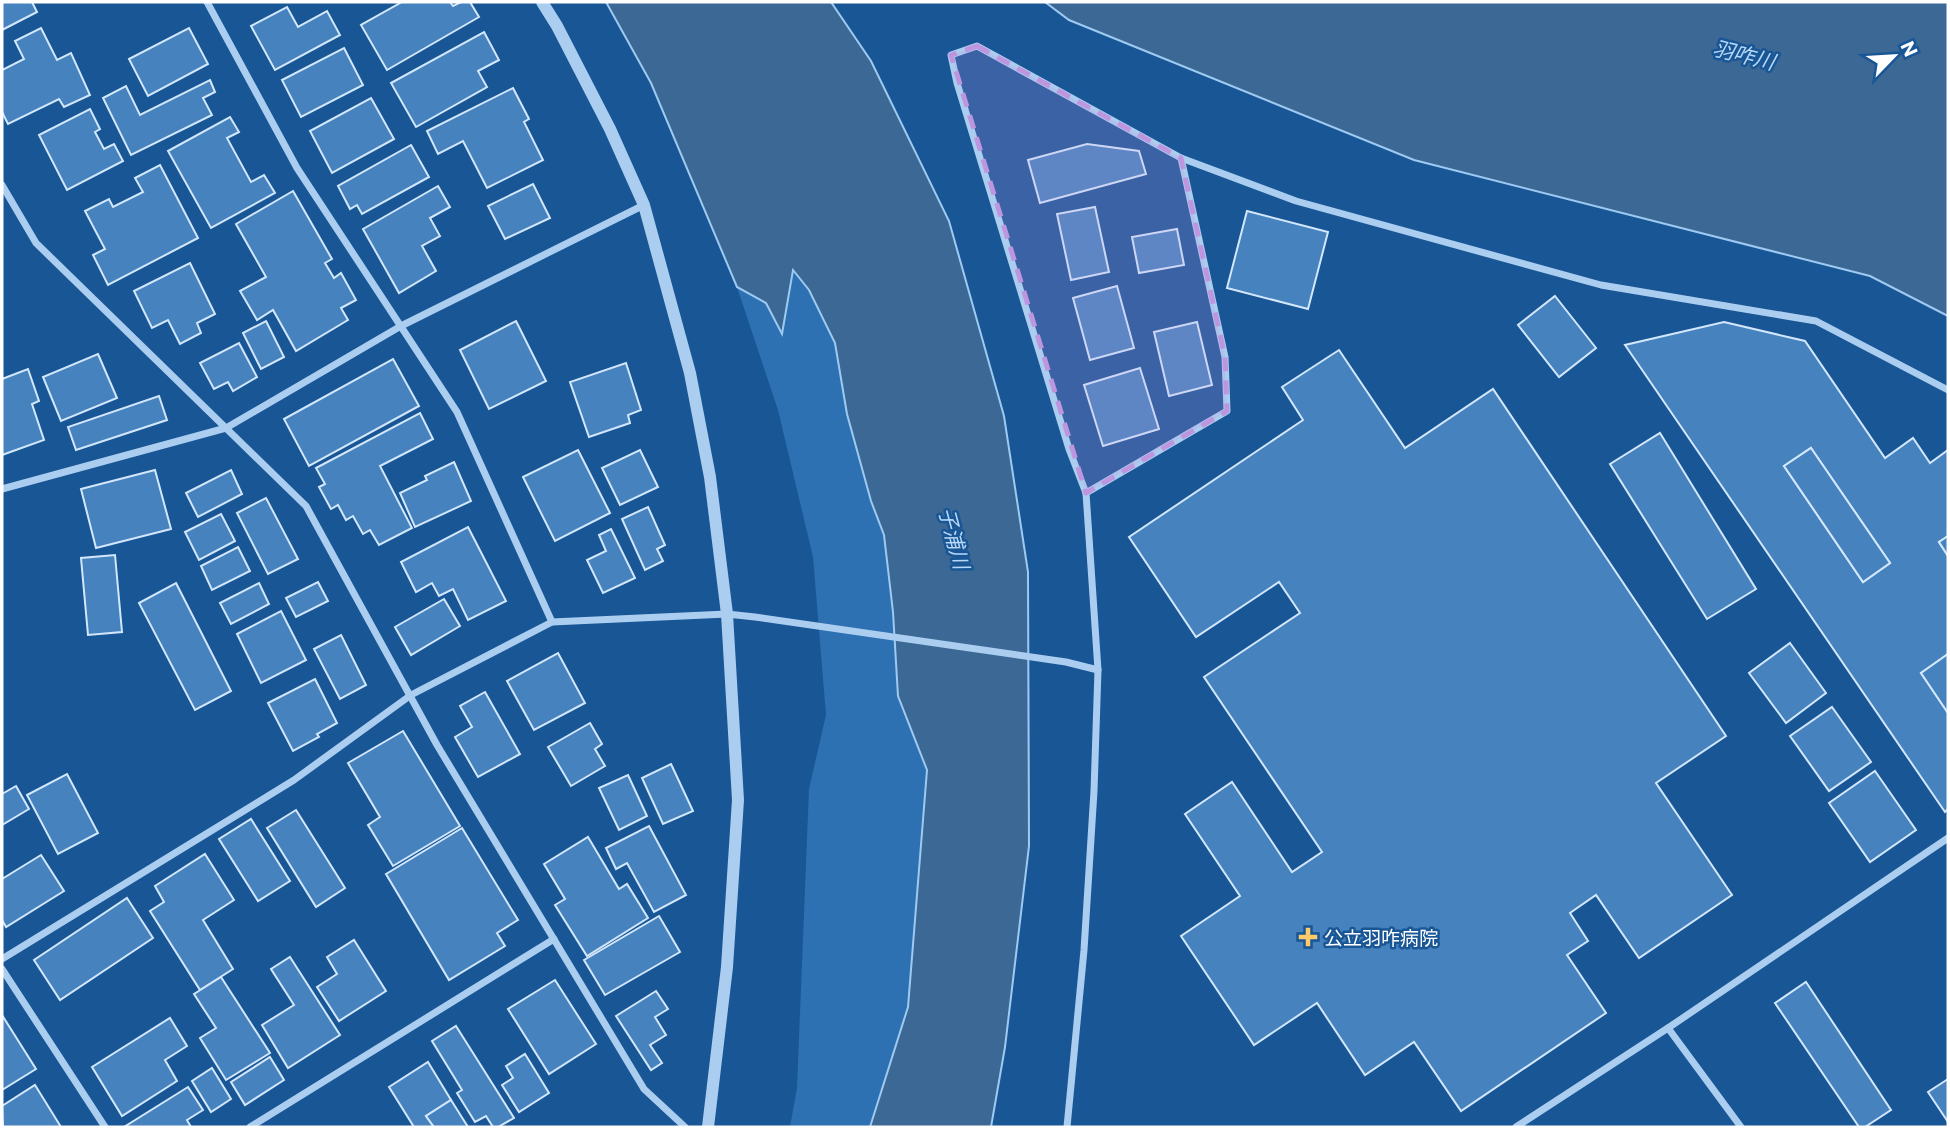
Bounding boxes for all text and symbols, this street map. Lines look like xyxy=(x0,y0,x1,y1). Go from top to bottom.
north arrow xyxy=(1859,21,1929,91)
water label: 羽咋川 xyxy=(1710,34,1780,74)
text: N xyxy=(1896,37,1923,60)
water label: 子浦川 xyxy=(935,504,976,574)
place label: 公立羽咋病院 xyxy=(1324,926,1438,949)
marker: 公立羽咋病院 xyxy=(1298,927,1318,947)

